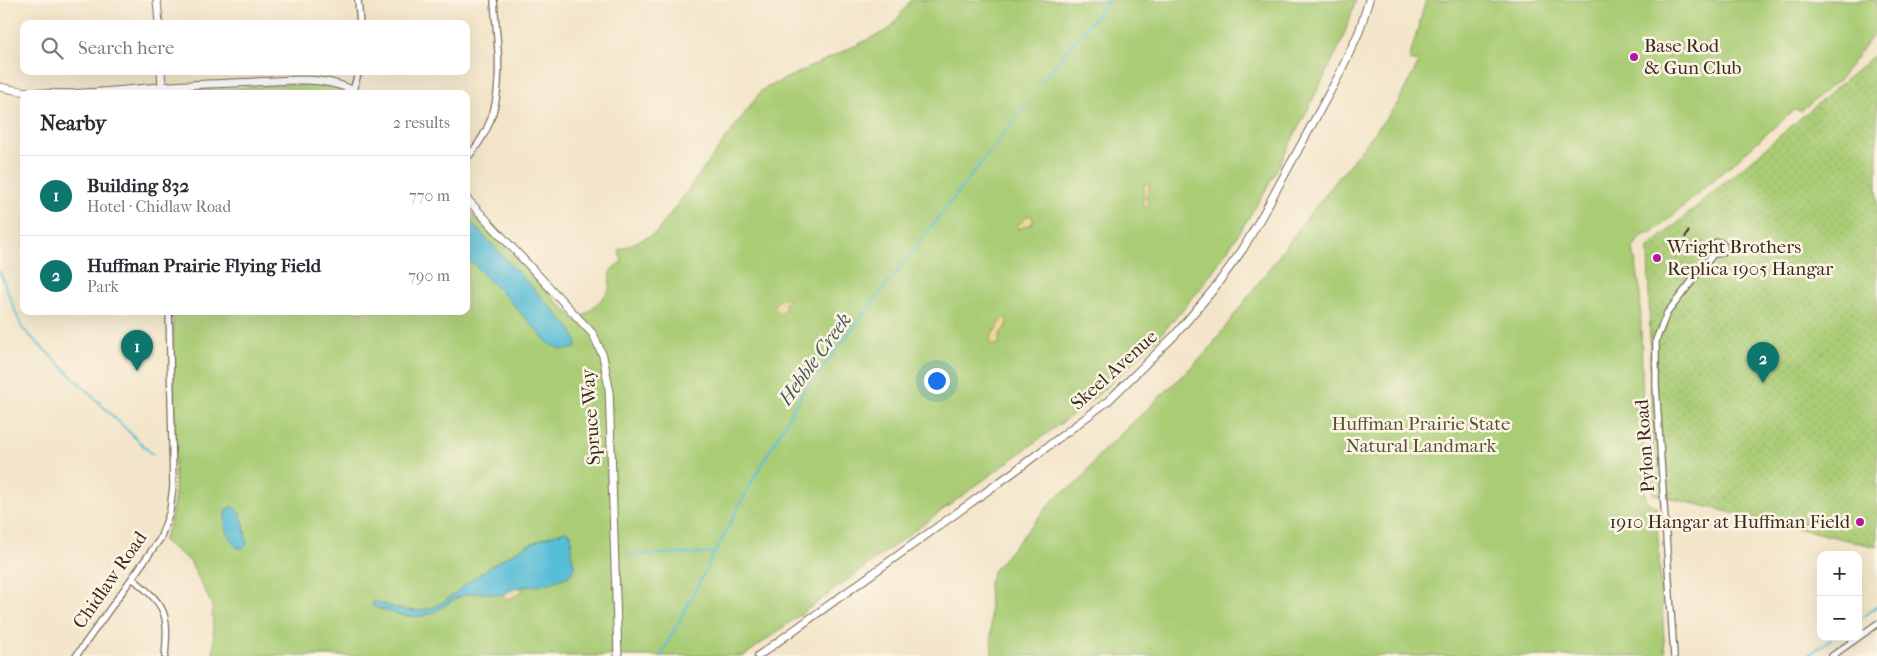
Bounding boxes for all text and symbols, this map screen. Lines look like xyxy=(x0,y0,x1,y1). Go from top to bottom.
search box xyxy=(20,20,470,75)
icon: search xyxy=(38,34,66,62)
place label: Base Rod & Gun Club xyxy=(1644,35,1742,79)
text: Search here xyxy=(78,37,174,59)
marker: Base Rod & Gun Club xyxy=(1628,51,1640,63)
text: Nearby xyxy=(40,111,106,135)
text: 2 results xyxy=(393,113,450,132)
text: Building 832 xyxy=(87,175,189,197)
text: 1 xyxy=(53,186,59,205)
text: 770 m xyxy=(409,186,450,205)
text: Hotel · Chidlaw Road xyxy=(87,197,231,216)
place label: Wright Brothers Replica 1905 Hangar xyxy=(1666,236,1834,280)
marker: Wright Brothers Replica 1905 Hangar xyxy=(1651,252,1663,264)
text: Huffman Prairie Flying Field xyxy=(87,255,321,277)
text: 2 xyxy=(52,266,60,285)
text: 790 m xyxy=(408,266,450,285)
text: Park xyxy=(87,277,119,296)
water label: Hebble Creek xyxy=(773,308,856,410)
street label: Skeel Avenue xyxy=(1066,325,1162,415)
pin: 1 xyxy=(121,330,153,371)
pin: 2 xyxy=(1747,342,1779,383)
street label: Spruce Way xyxy=(577,367,605,466)
your location xyxy=(924,368,950,394)
street label: Pylon Road xyxy=(1631,398,1659,493)
park label: Huffman Prairie State Natural Landmark xyxy=(1332,413,1511,457)
place label: 1910 Hangar at Huffman Field xyxy=(1610,511,1851,533)
marker: 1910 Hangar at Huffman Field xyxy=(1854,516,1866,528)
street label: Chidlaw Road xyxy=(68,527,152,633)
map controls xyxy=(1817,551,1862,641)
button: + xyxy=(1817,551,1862,596)
button: − xyxy=(1817,596,1862,641)

